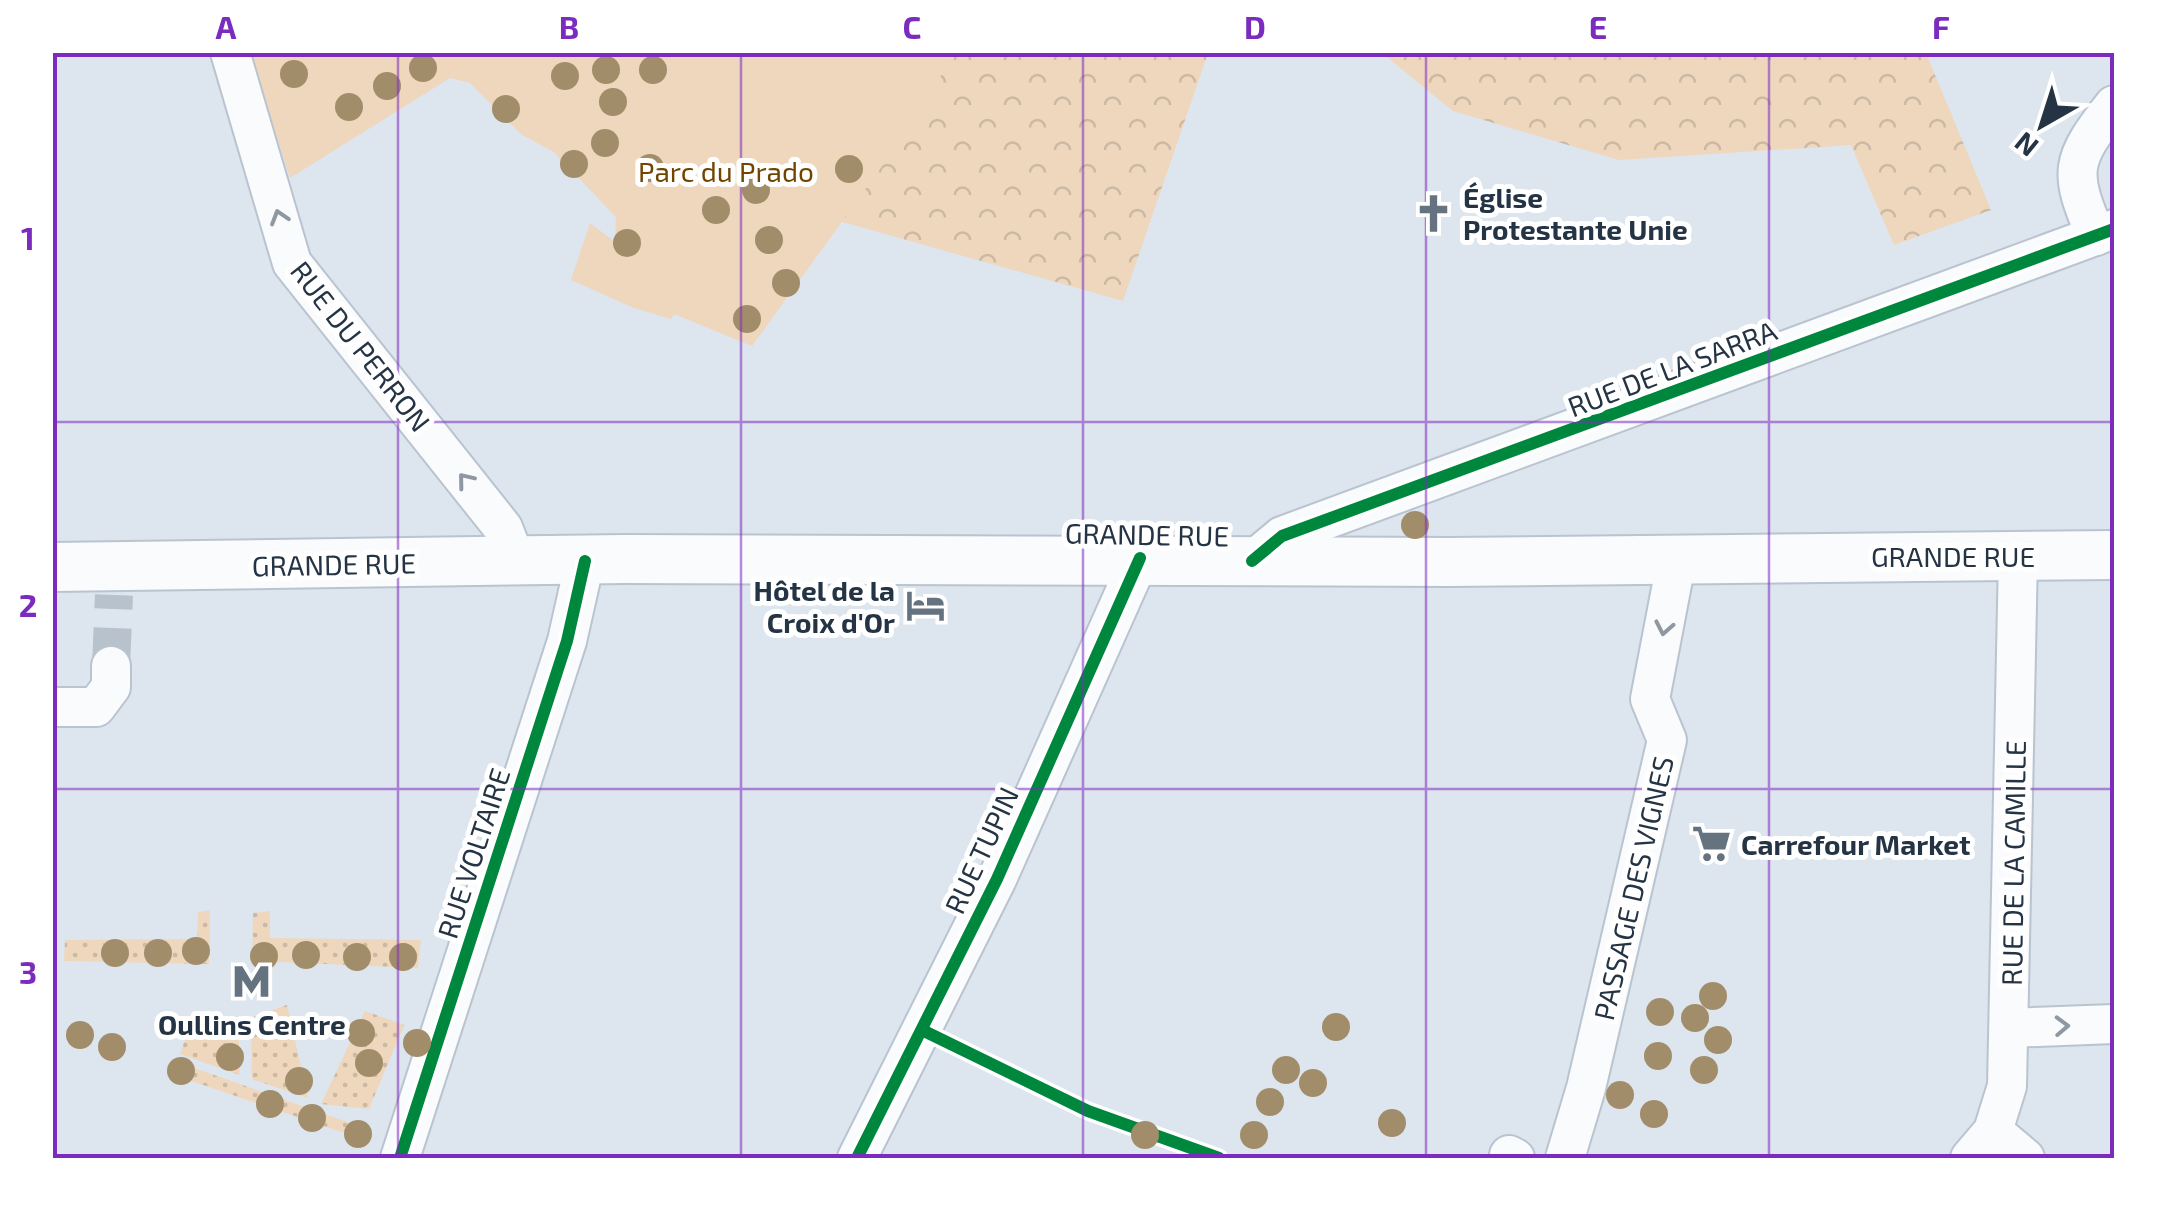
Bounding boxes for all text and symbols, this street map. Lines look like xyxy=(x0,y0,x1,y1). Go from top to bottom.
text: A xyxy=(216,7,237,45)
text: B xyxy=(559,7,579,45)
text: C xyxy=(903,7,921,45)
text: D xyxy=(1244,7,1266,45)
text: E xyxy=(1589,7,1607,45)
text: F xyxy=(1932,7,1950,45)
north arrow xyxy=(1992,75,2092,175)
text: N xyxy=(2007,126,2044,165)
park label: Parc du Prado xyxy=(638,154,814,188)
place label: Église Protestante Unie xyxy=(1463,180,1688,246)
church icon: Église Protestante Unie xyxy=(1412,192,1454,234)
one-way arrow xyxy=(270,209,291,226)
text: 1 xyxy=(21,218,35,256)
street label: RUE DU PERRON xyxy=(284,254,438,438)
street label: RUE DE LA SARRA xyxy=(1563,312,1782,423)
one-way arrow xyxy=(459,473,476,491)
street label: GRANDE RUE xyxy=(1065,516,1229,552)
street label: GRANDE RUE xyxy=(1871,539,2035,573)
street label: GRANDE RUE xyxy=(252,546,416,582)
place label: Hôtel de la Croix d'Or xyxy=(754,573,895,639)
text: 2 xyxy=(19,585,37,623)
hotel icon: Hôtel de la Croix d'Or xyxy=(904,585,946,627)
one-way arrow xyxy=(1655,620,1676,637)
street label: RUE DE LA CAMILLE xyxy=(1994,740,2032,986)
street label: PASSAGE DES VIGNES xyxy=(1586,753,1680,1023)
street label: RUE VOLTAIRE xyxy=(430,764,516,942)
street label: RUE TUPIN xyxy=(937,781,1025,919)
supermarket icon: Carrefour Market xyxy=(1690,823,1732,865)
place label: Carrefour Market xyxy=(1741,827,1971,861)
text: 3 xyxy=(19,952,37,990)
metro station icon: Oullins Centre xyxy=(231,961,273,1003)
place label: Oullins Centre xyxy=(158,1007,346,1041)
one-way arrow xyxy=(2054,1015,2070,1036)

